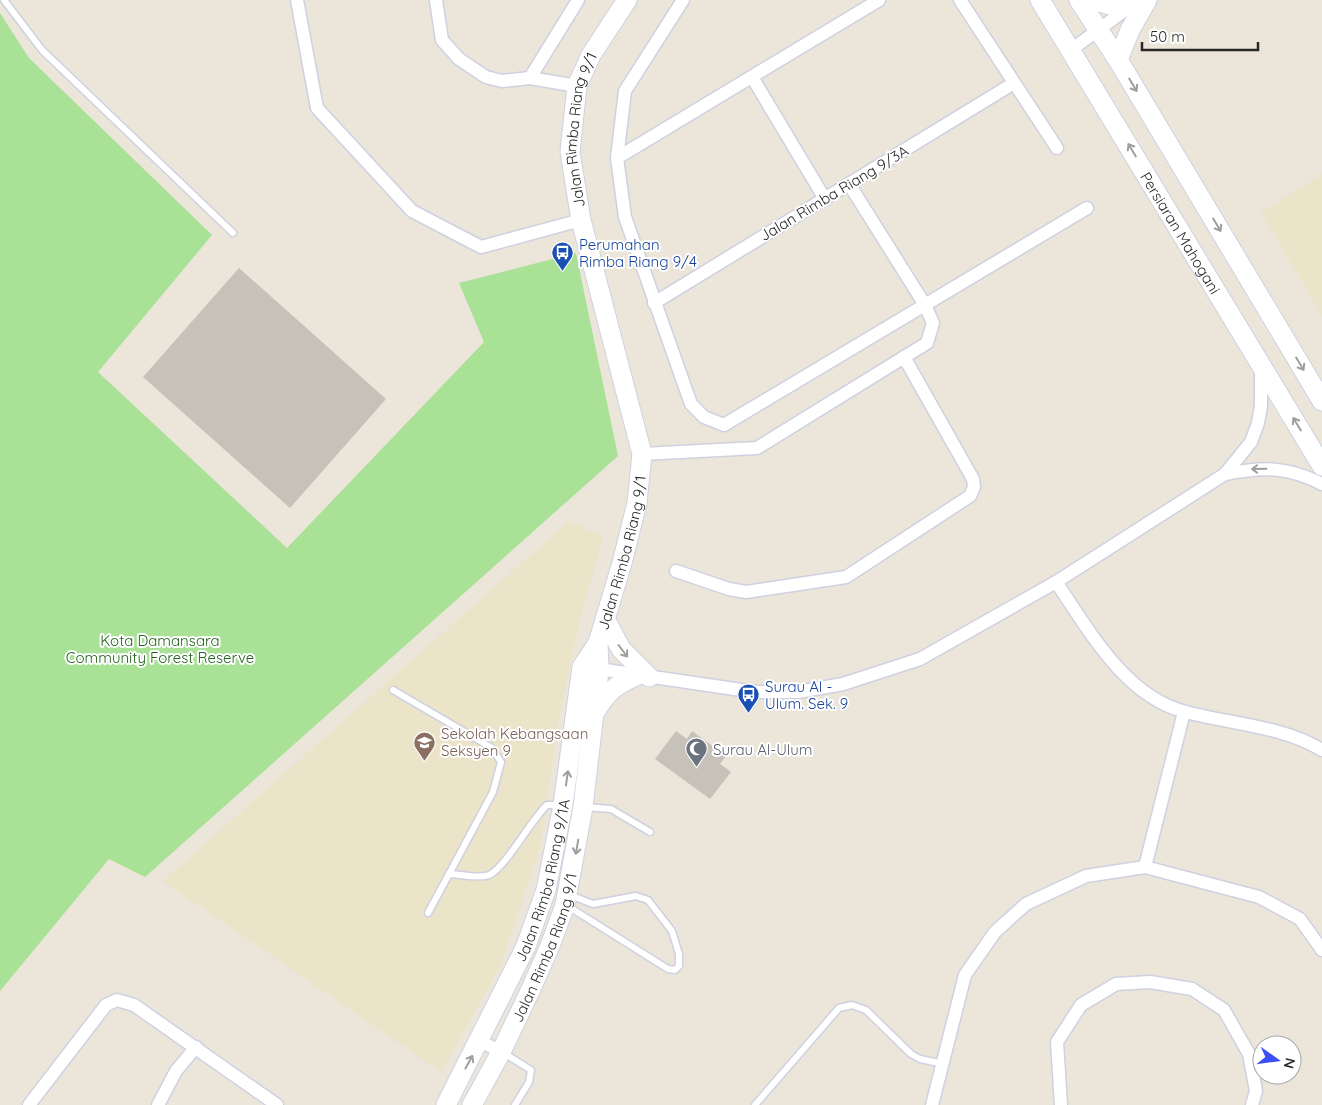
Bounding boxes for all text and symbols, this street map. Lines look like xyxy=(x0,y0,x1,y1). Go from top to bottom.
scale bar xyxy=(1142,20,1258,52)
text: 50 m xyxy=(1150,27,1185,46)
street label: Jalan Rimba Riang 9/1 xyxy=(561,49,601,209)
one-way arrow xyxy=(1129,78,1139,92)
street label: Jalan Rimba Riang 9/3A xyxy=(756,141,912,245)
one-way arrow xyxy=(1126,144,1136,158)
street label: Persiaran Mahogani xyxy=(1137,168,1225,297)
one-way arrow xyxy=(1212,217,1222,231)
place label: Perumahan Rimba Riang 9/4 xyxy=(579,235,697,271)
bus stop icon: Perumahan Rimba Riang 9/4 xyxy=(551,241,575,272)
one-way arrow xyxy=(1295,357,1305,371)
one-way arrow xyxy=(1291,418,1301,432)
one-way arrow xyxy=(1251,464,1267,474)
street label: Jalan Rimba Riang 9/1 xyxy=(593,475,649,632)
park label: Kota Damansara Community Forest Reserve xyxy=(66,631,254,667)
one-way arrow xyxy=(618,644,629,657)
place label: Surau Al - Ulum. Sek. 9 xyxy=(765,677,848,713)
bus stop icon: Surau Al - Ulum. Sek. 9 xyxy=(737,683,761,714)
place label: Sekolah Kebangsaan Seksyen 9 xyxy=(441,724,588,760)
school or university icon: Sekolah Kebangsaan Seksyen 9 xyxy=(413,730,437,761)
mosque icon: Surau Al-Ulum xyxy=(685,737,709,768)
place label: Surau Al-Ulum xyxy=(713,740,812,759)
one-way arrow xyxy=(562,770,572,786)
street label: Jalan Rimba Riang 9/1A xyxy=(510,795,570,963)
one-way arrow xyxy=(571,839,581,855)
street label: Jalan Rimba Riang 9/1 xyxy=(506,870,580,1024)
north arrow xyxy=(1252,1035,1302,1085)
one-way arrow xyxy=(465,1055,474,1070)
text: N xyxy=(1280,1056,1300,1070)

